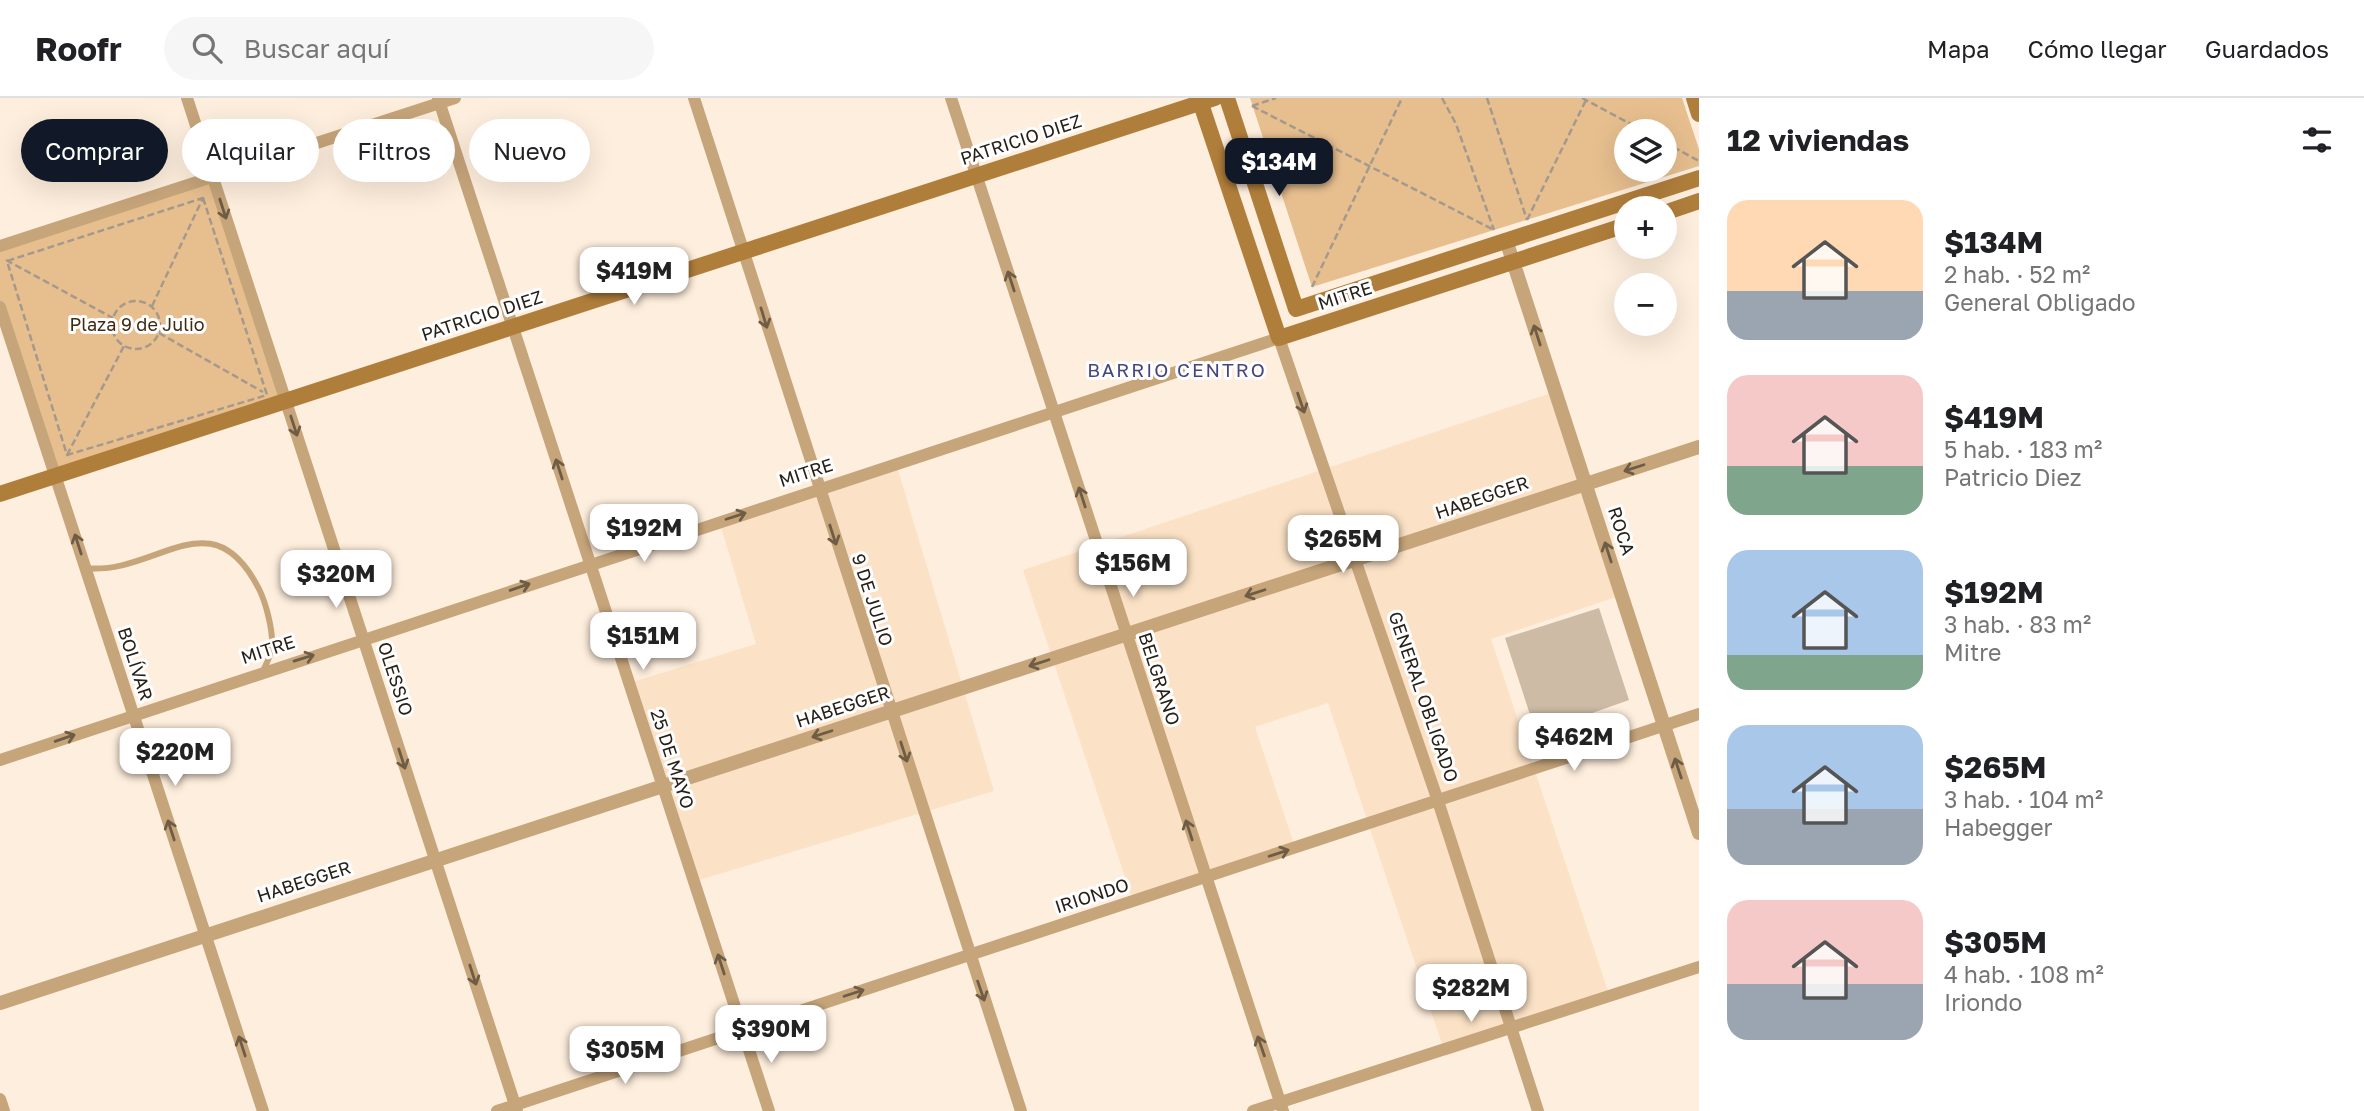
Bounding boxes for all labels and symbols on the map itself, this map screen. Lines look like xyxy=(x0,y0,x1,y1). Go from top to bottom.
street label: PATRICIO DIEZ xyxy=(957,109,1084,169)
pin: $134M xyxy=(1230,139,1328,198)
one-way arrow xyxy=(218,198,230,220)
pin: $419M xyxy=(585,248,683,307)
one-way arrow xyxy=(1004,270,1017,292)
street label: MITRE xyxy=(1315,276,1374,314)
street label: PATRICIO DIEZ xyxy=(418,285,545,345)
one-way arrow xyxy=(759,307,772,329)
park label: Plaza 9 de Julio xyxy=(69,313,205,335)
one-way arrow xyxy=(1530,324,1543,346)
district label: BARRIO CENTRO xyxy=(1087,358,1267,381)
one-way arrow xyxy=(1296,391,1308,413)
one-way arrow xyxy=(288,414,301,436)
street label: MITRE xyxy=(776,453,835,491)
one-way arrow xyxy=(552,458,565,480)
one-way arrow xyxy=(1623,463,1645,476)
street label: HABEGGER xyxy=(1432,471,1531,523)
one-way arrow xyxy=(1075,487,1087,509)
pin: $192M xyxy=(595,504,693,564)
street label: ROCA xyxy=(1604,504,1640,558)
one-way arrow xyxy=(725,509,747,522)
pin: $265M xyxy=(1294,516,1392,575)
one-way arrow xyxy=(828,524,840,546)
one-way arrow xyxy=(70,533,83,555)
pin: $156M xyxy=(1084,540,1182,599)
one-way arrow xyxy=(1600,541,1613,563)
pin: $320M xyxy=(287,550,385,610)
street label: 9 DE JULIO xyxy=(848,551,898,649)
one-way arrow xyxy=(508,580,530,592)
one-way arrow xyxy=(1244,587,1266,600)
street label: GENERAL OBLIGADO xyxy=(1384,608,1463,785)
pin: $151M xyxy=(594,612,692,672)
street label: BOLÍVAR xyxy=(114,624,158,703)
street label: BELGRANO xyxy=(1135,629,1185,728)
street label: MITRE xyxy=(238,630,297,668)
street label: OLESSIO xyxy=(374,639,418,719)
one-way arrow xyxy=(292,651,314,664)
one-way arrow xyxy=(1028,658,1050,670)
street label: HABEGGER xyxy=(793,681,892,732)
street label: 25 DE MAYO xyxy=(646,706,699,811)
pin: $462M xyxy=(1525,714,1623,773)
pin: $220M xyxy=(126,728,224,788)
one-way arrow xyxy=(812,728,834,741)
one-way arrow xyxy=(53,731,75,743)
one-way arrow xyxy=(898,740,911,762)
one-way arrow xyxy=(397,747,409,769)
one-way arrow xyxy=(1671,757,1684,779)
one-way arrow xyxy=(164,819,177,841)
one-way arrow xyxy=(1182,820,1194,842)
one-way arrow xyxy=(1268,845,1290,858)
street label: HABEGGER xyxy=(254,856,353,907)
street label: IRIONDO xyxy=(1052,873,1131,917)
one-way arrow xyxy=(714,954,726,976)
one-way arrow xyxy=(467,964,480,986)
pin: $282M xyxy=(1422,964,1520,1024)
one-way arrow xyxy=(976,980,988,1002)
one-way arrow xyxy=(842,986,864,998)
pin: $390M xyxy=(722,1006,820,1065)
pin: $305M xyxy=(576,1026,674,1086)
one-way arrow xyxy=(234,1035,247,1057)
one-way arrow xyxy=(1254,1036,1266,1058)

